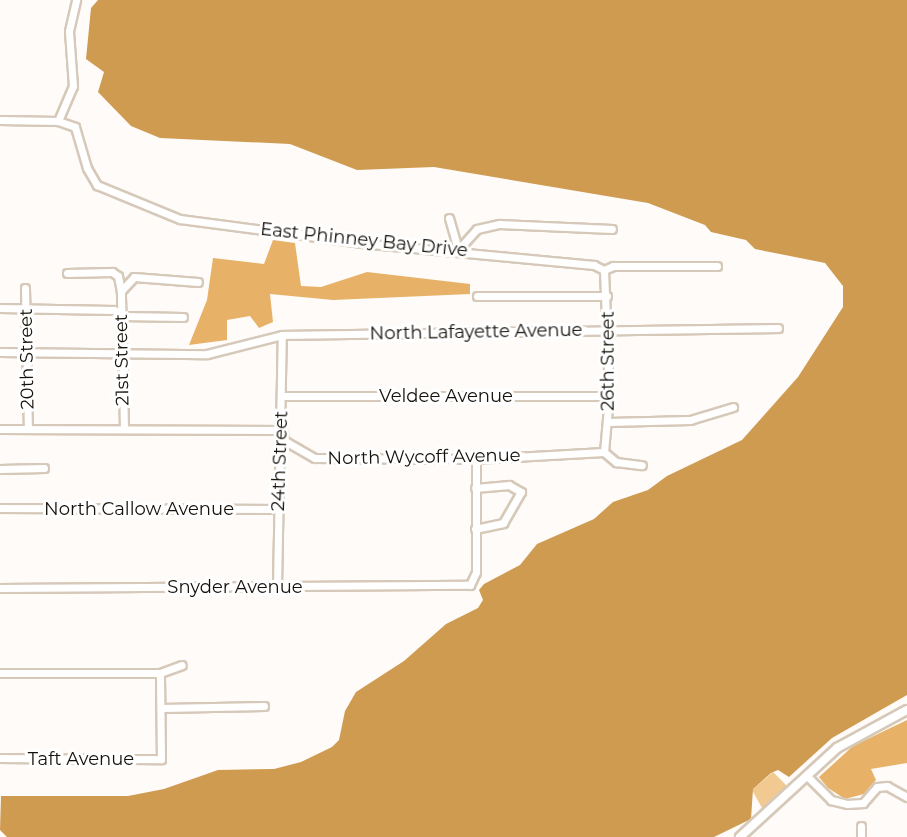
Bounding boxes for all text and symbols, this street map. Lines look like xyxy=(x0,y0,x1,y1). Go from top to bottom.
street label: East Phinney Bay Drive xyxy=(259,218,469,262)
street label: 20th Street xyxy=(15,308,39,410)
street label: 26th Street xyxy=(597,311,619,411)
street label: 21st Street xyxy=(110,314,134,406)
street label: North Lafayette Avenue xyxy=(369,319,583,345)
street label: Veldee Avenue xyxy=(379,385,513,407)
street label: 24th Street xyxy=(267,410,293,512)
street label: North Wycoff Avenue xyxy=(327,445,521,469)
street label: North Callow Avenue xyxy=(44,498,234,520)
street label: Snyder Avenue xyxy=(167,576,303,598)
street label: Taft Avenue xyxy=(28,748,134,770)

